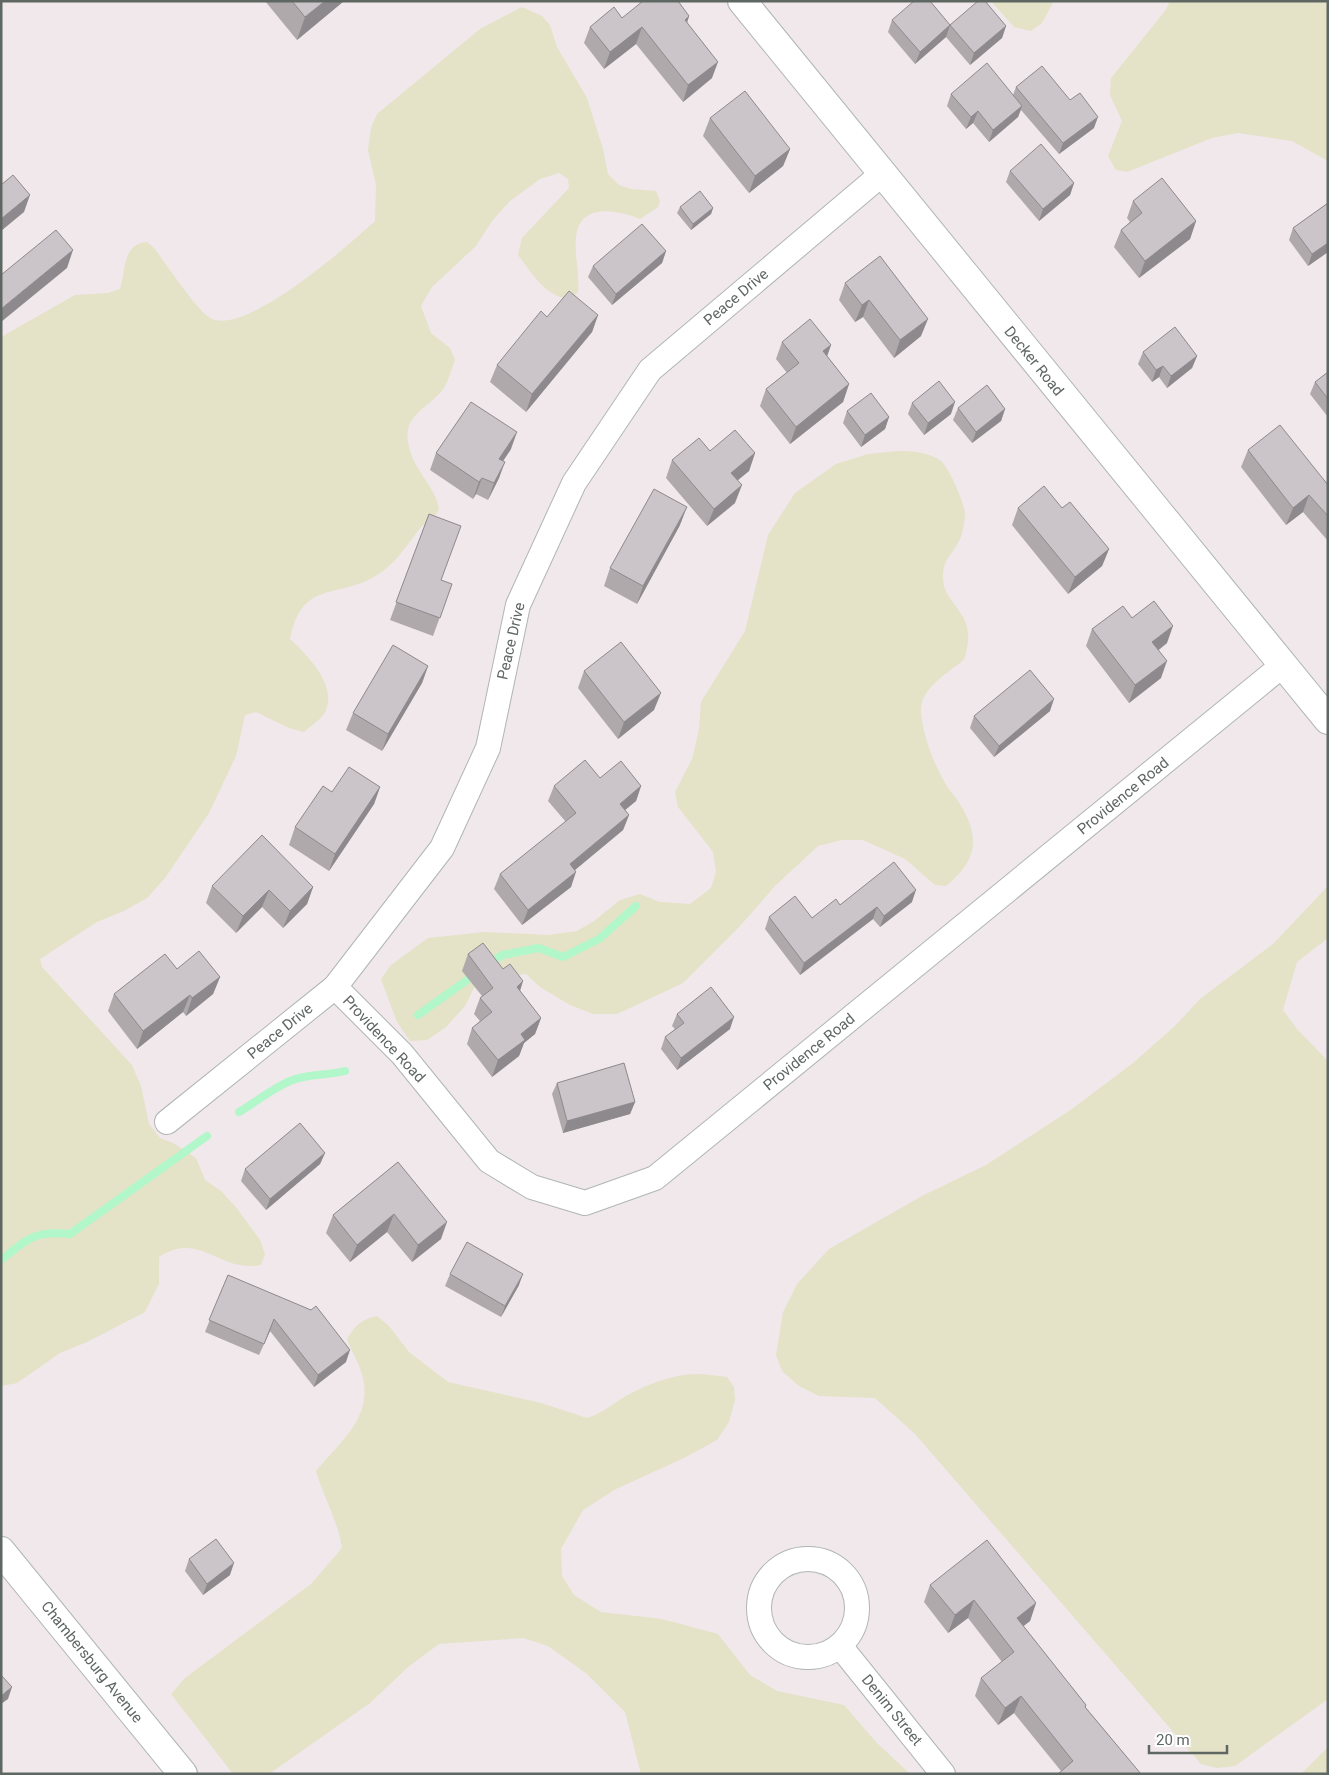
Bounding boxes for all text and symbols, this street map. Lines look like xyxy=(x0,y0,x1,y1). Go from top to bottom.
street label: Peace Drive xyxy=(700,265,772,329)
street label: Decker Road xyxy=(1000,323,1068,399)
street label: Peace Drive xyxy=(493,601,529,681)
street label: Providence Road xyxy=(1074,754,1172,838)
street label: Providence Road xyxy=(339,992,429,1086)
street label: Peace Drive xyxy=(244,999,316,1063)
street label: Providence Road xyxy=(760,1010,858,1094)
street label: Chambersburg Avenue xyxy=(37,1598,147,1727)
street label: Denim Street xyxy=(858,1671,926,1749)
scale bar xyxy=(1149,1722,1226,1754)
text: 20 m xyxy=(1156,1731,1190,1749)

